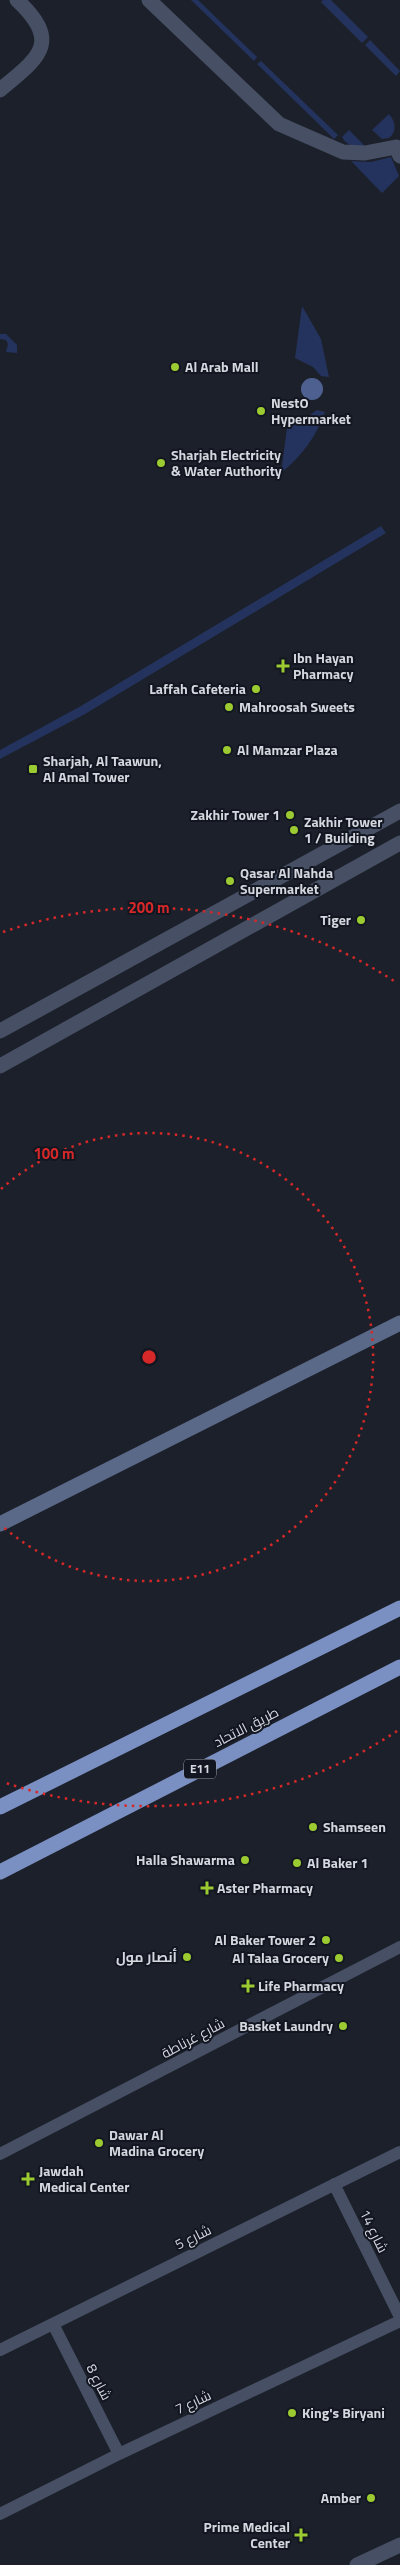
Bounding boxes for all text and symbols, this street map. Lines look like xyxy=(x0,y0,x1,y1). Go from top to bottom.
place label: Al Arab Mall xyxy=(185,356,259,377)
marker: Al Arab Mall xyxy=(169,361,181,373)
place label: NestO Hypermarket xyxy=(271,392,351,429)
marker: NestO Hypermarket xyxy=(255,405,267,417)
place label: Sharjah Electricity & Water Authority xyxy=(171,444,282,481)
marker: Sharjah Electricity & Water Authority xyxy=(155,457,167,469)
place label: Ibn Hayan Pharmacy xyxy=(293,647,354,684)
marker: Ibn Hayan Pharmacy xyxy=(277,660,289,672)
place label: Laffah Cafeteria xyxy=(149,678,246,699)
marker: Laffah Cafeteria xyxy=(250,683,262,695)
place label: Mahroosah Sweets xyxy=(239,696,355,717)
marker: Mahroosah Sweets xyxy=(223,701,235,713)
place label: Al Mamzar Plaza xyxy=(237,739,338,760)
marker: Al Mamzar Plaza xyxy=(221,744,233,756)
place label: Sharjah, Al Taawun, Al Amal Tower xyxy=(43,750,162,787)
marker: Sharjah, Al Taawun, Al Amal Tower xyxy=(27,763,39,775)
place label: Zakhir Tower 1 xyxy=(191,804,280,825)
marker: Zakhir Tower 1 xyxy=(284,809,296,821)
place label: Zakhir Tower 1 / Building xyxy=(304,811,382,848)
marker: Zakhir Tower 1 / Building xyxy=(288,824,300,836)
place label: Qasar Al Nahda Supermarket xyxy=(240,862,333,899)
marker: Qasar Al Nahda Supermarket xyxy=(224,875,236,887)
text: 200 m xyxy=(128,896,170,919)
place label: Tiger xyxy=(320,909,351,930)
marker: Tiger xyxy=(355,914,367,926)
text: 100 m xyxy=(33,1142,75,1165)
centre of rings xyxy=(140,1348,158,1366)
street label: طريق الاتحاد xyxy=(209,1701,282,1752)
road number: E11 xyxy=(184,1760,216,1778)
place label: Shamseen xyxy=(323,1816,386,1837)
marker: Shamseen xyxy=(307,1821,319,1833)
place label: Halla Shawarma xyxy=(136,1849,235,1870)
place label: Al Baker 1 xyxy=(307,1852,368,1873)
marker: Halla Shawarma xyxy=(239,1854,251,1866)
marker: Al Baker 1 xyxy=(291,1857,303,1869)
place label: Aster Pharmacy xyxy=(217,1877,313,1898)
marker: Aster Pharmacy xyxy=(201,1882,213,1894)
place label: Al Baker Tower 2 xyxy=(215,1929,316,1950)
marker: Al Baker Tower 2 xyxy=(320,1934,332,1946)
place label: أنصار مول xyxy=(116,1946,177,1967)
place label: Al Talaa Grocery xyxy=(232,1947,329,1968)
marker: أنصار مول xyxy=(181,1951,193,1963)
marker: Al Talaa Grocery xyxy=(333,1952,345,1964)
place label: Life Pharmacy xyxy=(258,1975,344,1996)
marker: Life Pharmacy xyxy=(242,1980,254,1992)
street label: شارع غرناطة xyxy=(157,2012,228,2063)
place label: Basket Laundry xyxy=(239,2015,333,2036)
marker: Basket Laundry xyxy=(337,2020,349,2032)
place label: Dawar Al Madina Grocery xyxy=(109,2124,204,2161)
marker: Dawar Al Madina Grocery xyxy=(93,2137,105,2149)
place label: Jawdah Medical Center xyxy=(39,2160,129,2197)
marker: Jawdah Medical Center xyxy=(21,2172,35,2186)
street label: شارع 14 xyxy=(355,2206,394,2256)
street label: شارع 5 xyxy=(171,2219,214,2254)
street label: شارع 8 xyxy=(81,2360,117,2403)
street label: شارع 7 xyxy=(171,2384,214,2419)
place label: King's Biryani xyxy=(302,2402,385,2423)
marker: King's Biryani xyxy=(286,2407,298,2419)
place label: Amber xyxy=(321,2487,361,2508)
marker: Amber xyxy=(365,2492,377,2504)
place label: Prime Medical Center xyxy=(203,2516,290,2553)
marker: Prime Medical Center xyxy=(294,2528,308,2542)

